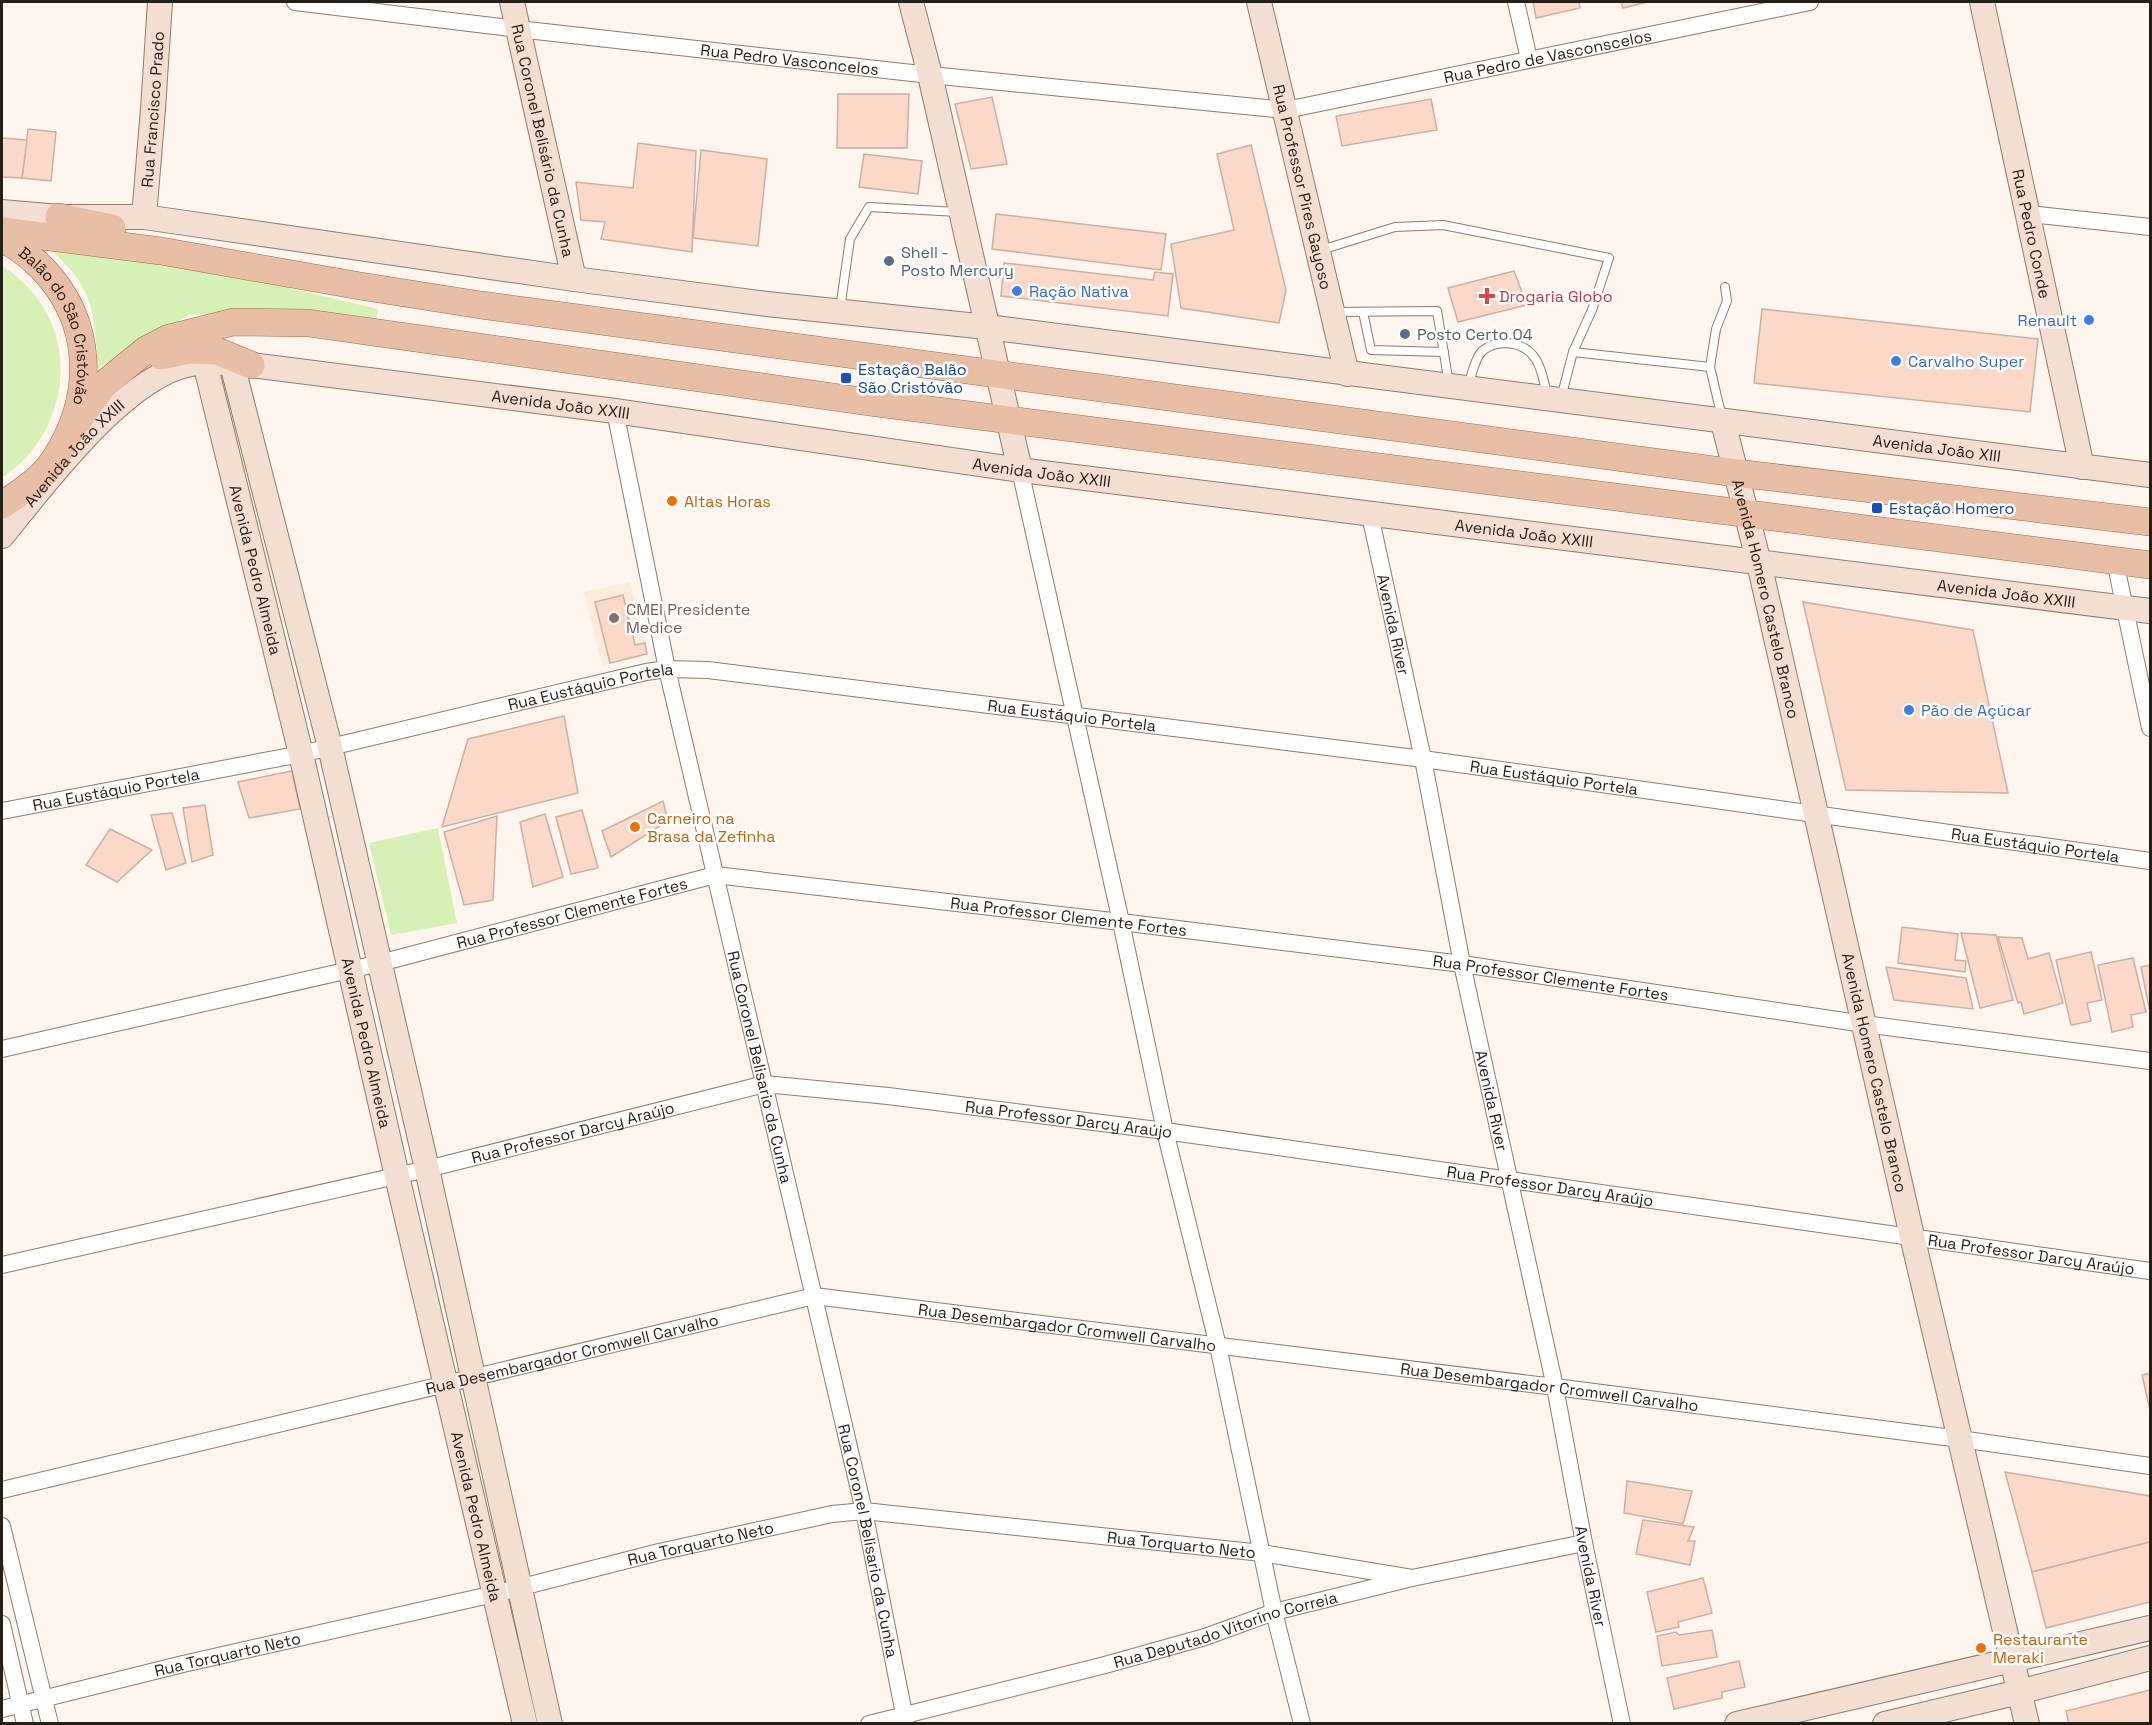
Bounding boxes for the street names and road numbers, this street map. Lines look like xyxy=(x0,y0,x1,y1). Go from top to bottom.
street label: Rua Coronel Belisário da Cunha xyxy=(507,22,579,259)
street label: Rua Pedro de Vasconscelos xyxy=(1442,24,1653,88)
street label: Rua Francisco Prado xyxy=(136,30,169,188)
street label: Rua Pedro Vasconcelos xyxy=(699,39,880,80)
street label: Rua Professor Pires Gayoso xyxy=(1268,82,1337,292)
street label: Rua Pedro Conde xyxy=(2008,167,2056,300)
street label: Balão do São Cristóvão xyxy=(14,242,94,407)
street label: Avenida João XXIII xyxy=(490,385,631,424)
street label: Avenida João XXIII xyxy=(19,394,129,511)
street label: Avenida João XIII xyxy=(1872,429,2002,466)
street label: Avenida João XXIII xyxy=(971,453,1112,492)
street label: Avenida Homero Castelo Branco xyxy=(1727,477,1805,721)
street label: Avenida Pedro Almeida xyxy=(225,483,287,657)
street label: Avenida João XXIII xyxy=(1454,514,1594,552)
street label: Avenida River xyxy=(1373,572,1415,677)
street label: Avenida João XXIII xyxy=(1936,574,2077,612)
street label: Rua Eustáquio Portela xyxy=(506,658,674,715)
street label: Rua Eustáquio Portela xyxy=(987,694,1157,736)
street label: Rua Eustáquio Portela xyxy=(1469,755,1639,800)
street label: Rua Eustáquio Portela xyxy=(31,763,201,815)
street label: Rua Eustáquio Portela xyxy=(1950,823,2121,867)
street label: Rua Professor Clemente Fortes xyxy=(454,872,690,953)
street label: Rua Professor Clemente Fortes xyxy=(949,892,1188,941)
street label: Rua Coronel Belisario da Cunha xyxy=(723,949,798,1186)
street label: Rua Professor Clemente Fortes xyxy=(1432,950,1670,1005)
street label: Avenida Homero Castelo Branco xyxy=(1837,951,1912,1194)
street label: Avenida Pedro Almeida xyxy=(337,956,396,1130)
street label: Avenida River xyxy=(1471,1048,1513,1153)
street label: Rua Professor Darcy Araújo xyxy=(964,1095,1174,1142)
street label: Rua Professor Darcy Araújo xyxy=(469,1097,676,1168)
street label: Rua Professor Darcy Araújo xyxy=(1445,1161,1655,1211)
street label: Rua Professor Darcy Araújo xyxy=(1927,1229,2136,1279)
street label: Rua Desembargador Cromwell Carvalho xyxy=(917,1298,1218,1356)
street label: Rua Desembargador Cromwell Carvalho xyxy=(423,1309,720,1399)
street label: Rua Desembargador Cromwell Carvalho xyxy=(1399,1358,1700,1416)
street label: Rua Coronel Belisario da Cunha xyxy=(833,1422,903,1659)
street label: Avenida Pedro Almeida xyxy=(446,1429,507,1604)
street label: Rua Torquarto Neto xyxy=(625,1517,776,1570)
street label: Avenida River xyxy=(1570,1524,1612,1629)
street label: Rua Torquarto Neto xyxy=(1106,1526,1257,1563)
street label: Rua Deputado Vitorino Correia xyxy=(1111,1586,1340,1673)
street label: Rua Torquarto Neto xyxy=(152,1627,303,1681)

